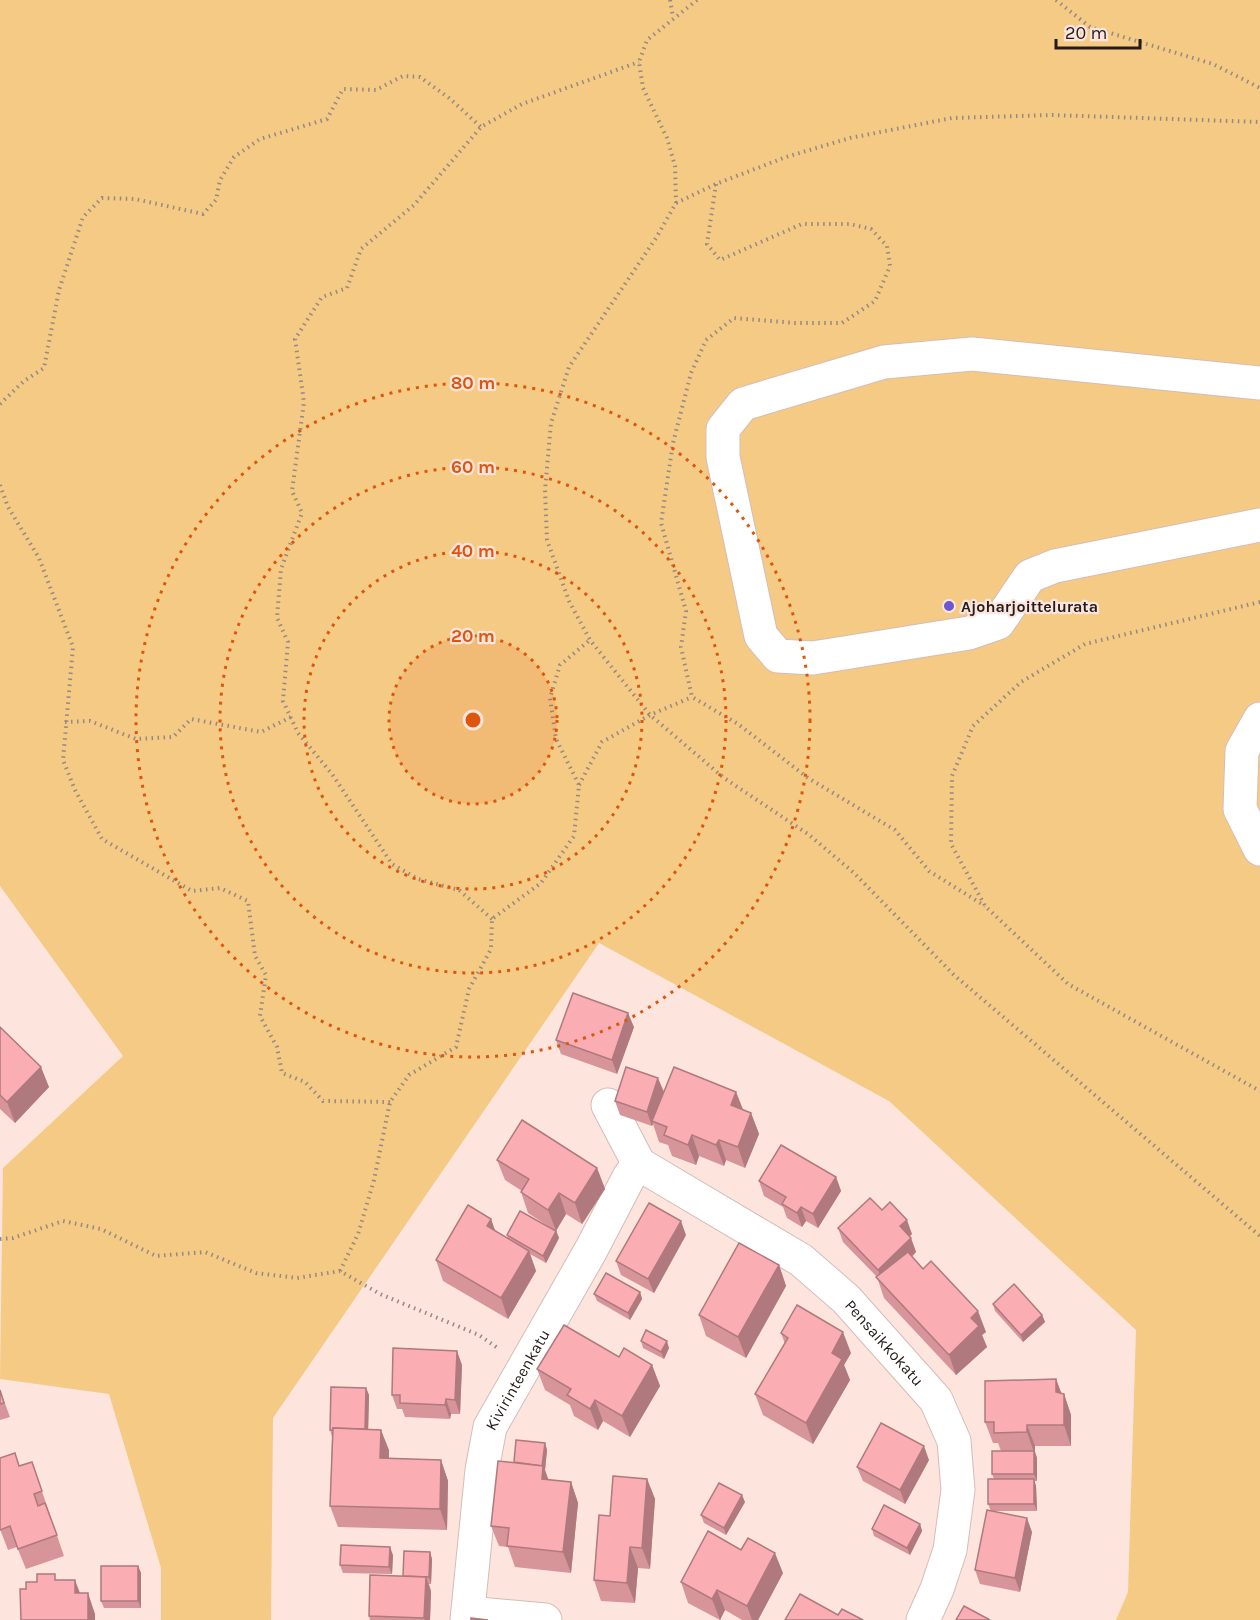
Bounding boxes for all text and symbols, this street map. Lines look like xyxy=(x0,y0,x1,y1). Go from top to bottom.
scale bar xyxy=(1056,12,1140,50)
text: 20 m xyxy=(1065,22,1107,44)
text: 80 m xyxy=(451,372,495,394)
text: 60 m xyxy=(451,456,495,478)
text: 40 m xyxy=(451,540,495,562)
place label: Ajoharjoittelurata xyxy=(961,597,1098,616)
marker: Ajoharjoittelurata xyxy=(942,599,956,613)
text: 20 m xyxy=(451,625,495,647)
centre of rings xyxy=(463,710,483,730)
street label: Pensaikkokatu xyxy=(841,1295,928,1389)
street label: Kivirinteenkatu xyxy=(481,1326,553,1434)

